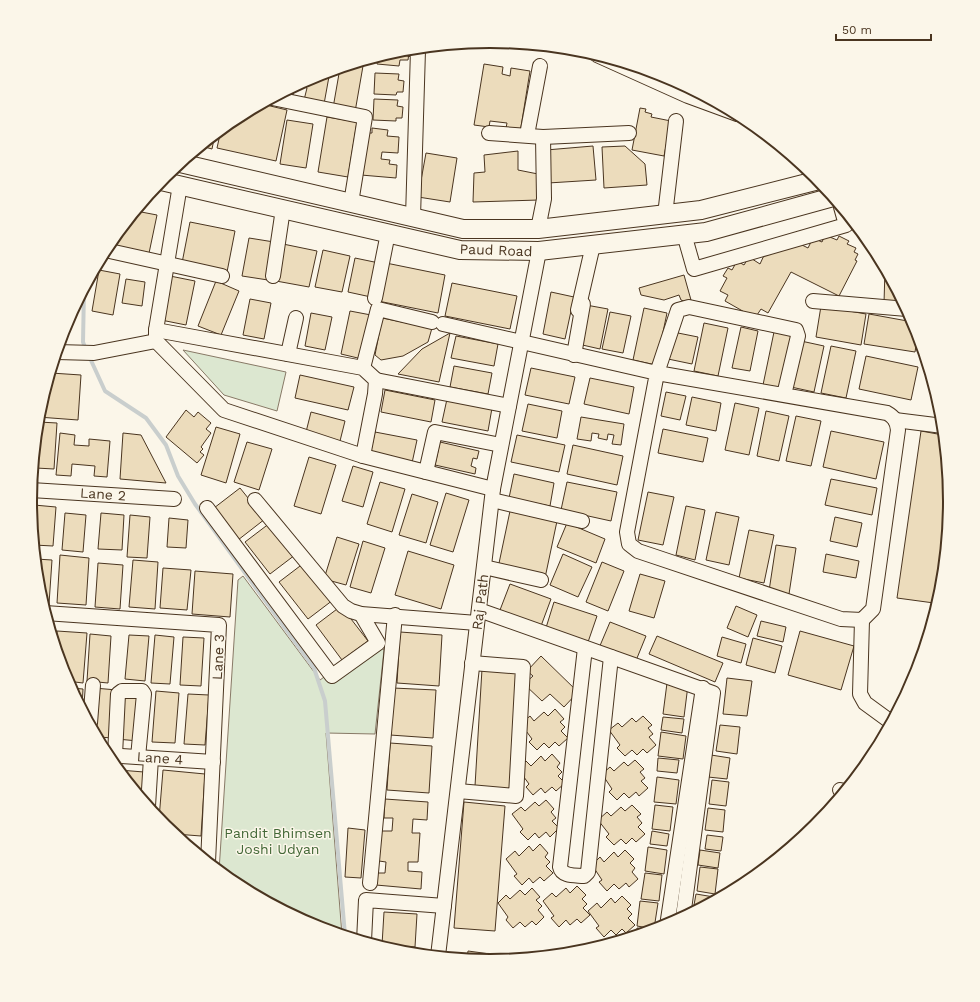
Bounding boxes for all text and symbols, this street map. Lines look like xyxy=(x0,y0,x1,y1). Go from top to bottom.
scale bar xyxy=(836,16,931,42)
text: 50 m xyxy=(842,23,872,37)
street label: Paud Road xyxy=(459,241,533,259)
street label: Lane 2 xyxy=(80,484,126,504)
street label: Raj Path xyxy=(469,573,491,631)
street label: Lane 3 xyxy=(209,634,227,680)
street label: Lane 4 xyxy=(136,748,184,768)
park label: Pandit Bhimsen Joshi Udyan xyxy=(224,825,332,857)

